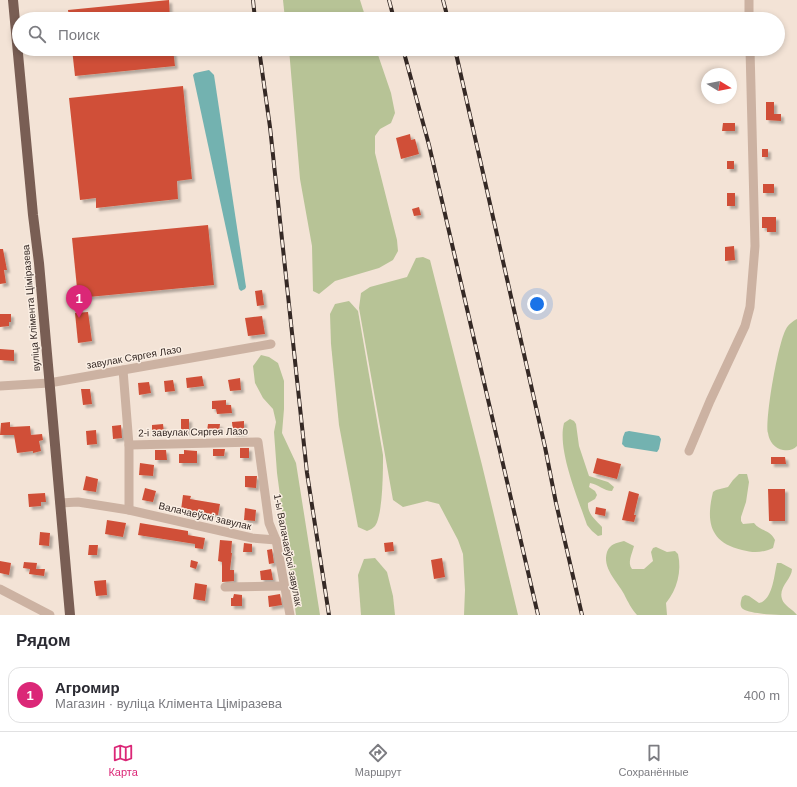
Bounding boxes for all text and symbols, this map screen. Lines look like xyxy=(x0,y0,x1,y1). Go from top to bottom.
search box xyxy=(12,12,785,56)
icon: search xyxy=(26,23,48,45)
text: Поиск xyxy=(58,26,100,43)
north arrow xyxy=(701,68,737,104)
street label: вуліца Клімента Ціміразева xyxy=(20,244,42,372)
pin: 1 xyxy=(66,285,92,318)
your location xyxy=(527,294,547,314)
street label: завулак Сяргея Лазо xyxy=(86,343,183,371)
street label: 2-і завулак Сяргея Лазо xyxy=(138,426,248,438)
street label: 1-ы Валачаеўскі завулак xyxy=(272,493,304,607)
street label: Валачаеўскі завулак xyxy=(158,500,253,532)
text: Рядом xyxy=(16,631,71,650)
text: Агромир xyxy=(55,679,120,696)
text: 1 xyxy=(26,688,34,703)
text: 400 m xyxy=(744,688,780,703)
text: Магазин · вуліца Клімента Ціміразева xyxy=(55,696,282,711)
tab: Карта xyxy=(108,742,138,778)
tab: Маршрут xyxy=(355,742,402,778)
tab: Сохранённые xyxy=(619,742,689,778)

